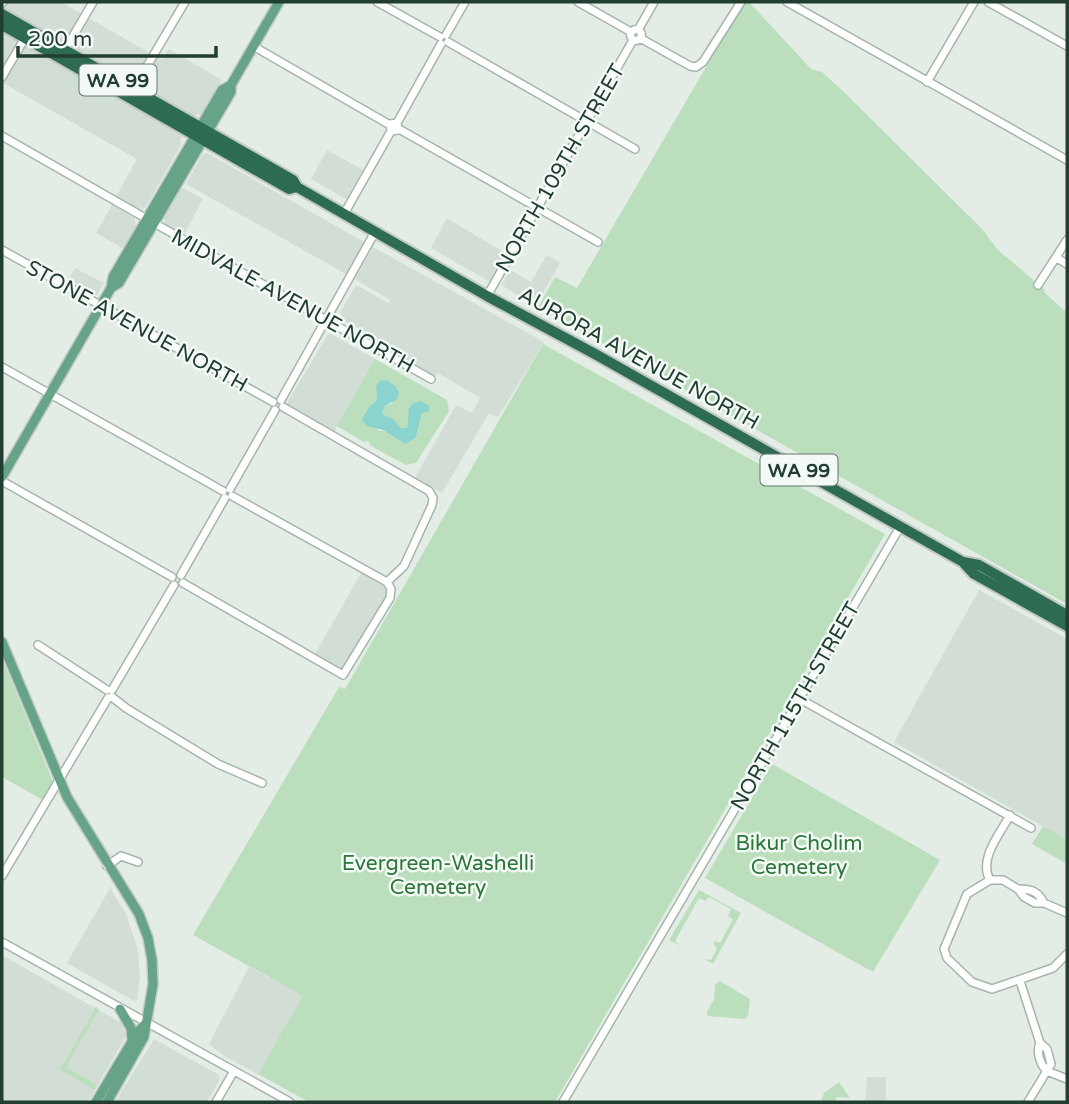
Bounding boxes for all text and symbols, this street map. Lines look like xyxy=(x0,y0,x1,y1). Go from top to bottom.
scale bar xyxy=(18,14,215,58)
text: 200 m xyxy=(28,27,92,52)
street label: NORTH 109TH STREET xyxy=(491,60,630,277)
road number: WA 99 xyxy=(80,64,156,96)
street label: MIDVALE AVENUE NORTH xyxy=(167,224,419,379)
street label: STONE AVENUE NORTH xyxy=(22,255,252,398)
street label: AURORA AVENUE NORTH xyxy=(514,282,763,435)
road number: WA 99 xyxy=(760,454,838,485)
street label: NORTH 115TH STREET xyxy=(726,598,865,815)
park label: Bikur Cholim Cemetery xyxy=(735,831,863,880)
park label: Evergreen-Washelli Cemetery xyxy=(342,851,534,900)

